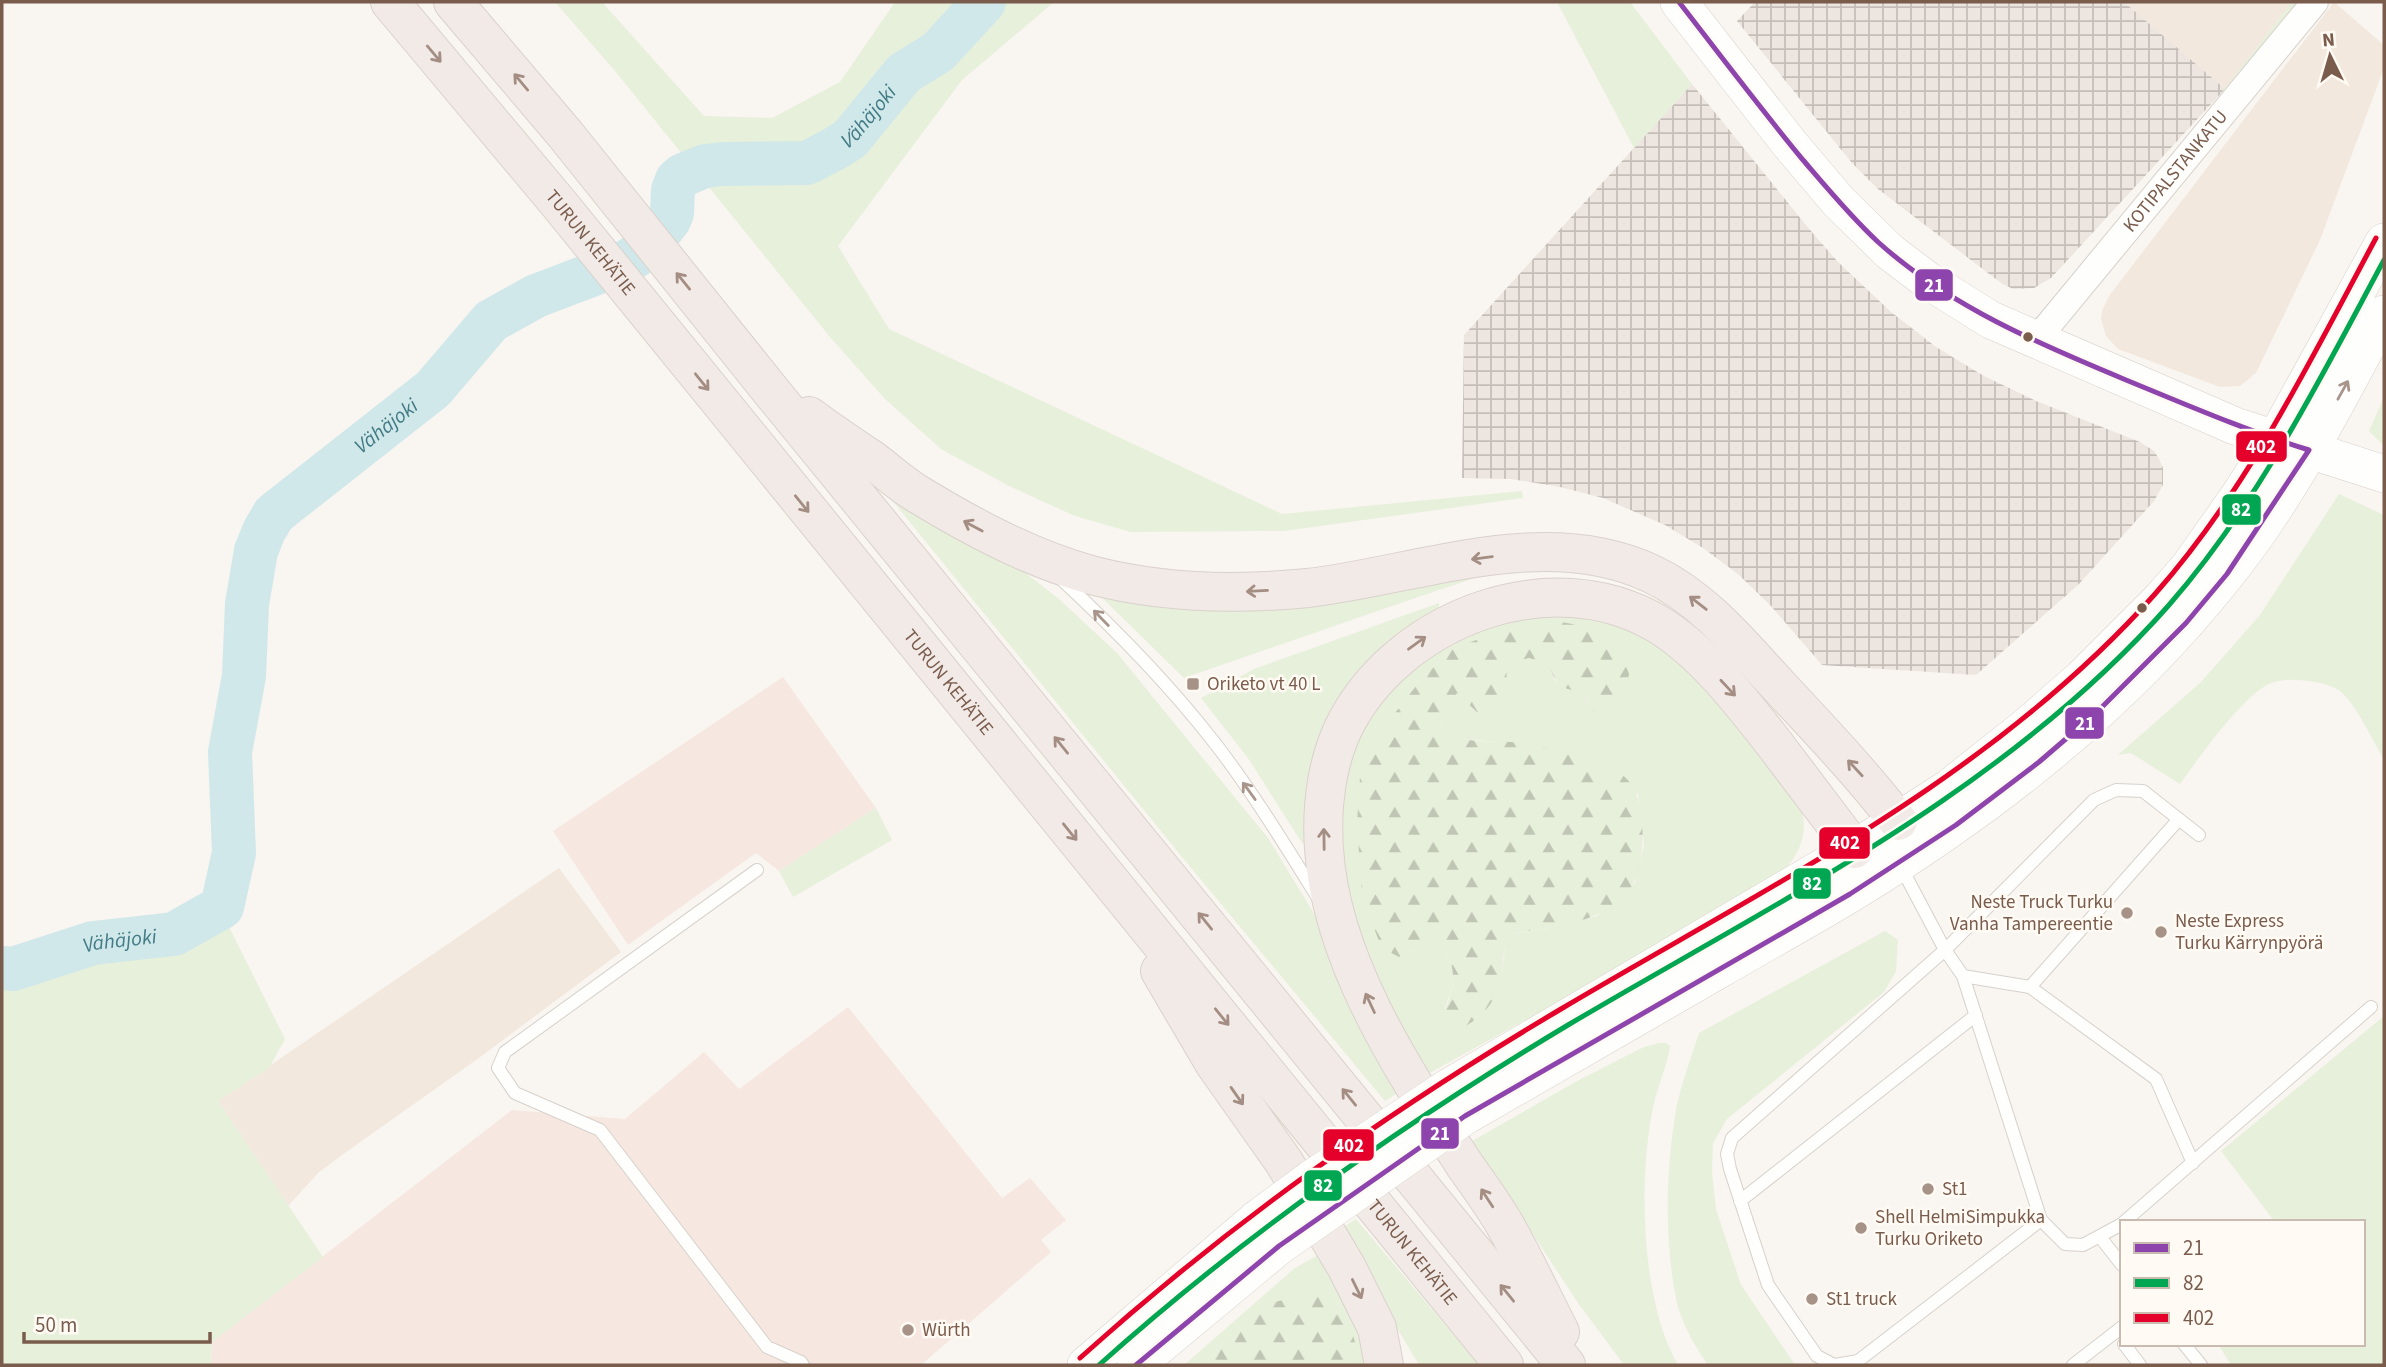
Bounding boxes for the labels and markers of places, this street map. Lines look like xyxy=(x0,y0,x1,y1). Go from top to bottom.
unlabelled marker xyxy=(2021,330,2035,344)
unlabelled marker xyxy=(2135,601,2149,615)
place label: Oriketo vt 40 L xyxy=(1207,671,1320,698)
marker: Oriketo vt 40 L xyxy=(1185,676,1201,692)
place label: Neste Truck Turku Vanha Tampereentie xyxy=(1950,889,2113,938)
marker: Neste Truck Turku Vanha Tampereentie xyxy=(2119,905,2135,921)
place label: Neste Express Turku Kärrynpyörä xyxy=(2175,908,2323,957)
marker: Neste Express Turku Kärrynpyörä xyxy=(2153,924,2169,940)
place label: St1 xyxy=(1942,1176,1968,1203)
marker: St1 xyxy=(1920,1181,1936,1197)
place label: Shell HelmiSimpukka Turku Oriketo xyxy=(1875,1204,2045,1253)
marker: Shell HelmiSimpukka Turku Oriketo xyxy=(1853,1220,1869,1236)
place label: St1 truck xyxy=(1826,1286,1897,1313)
marker: St1 truck xyxy=(1804,1291,1820,1307)
place label: Würth xyxy=(922,1317,971,1344)
marker: Würth xyxy=(900,1322,916,1338)

